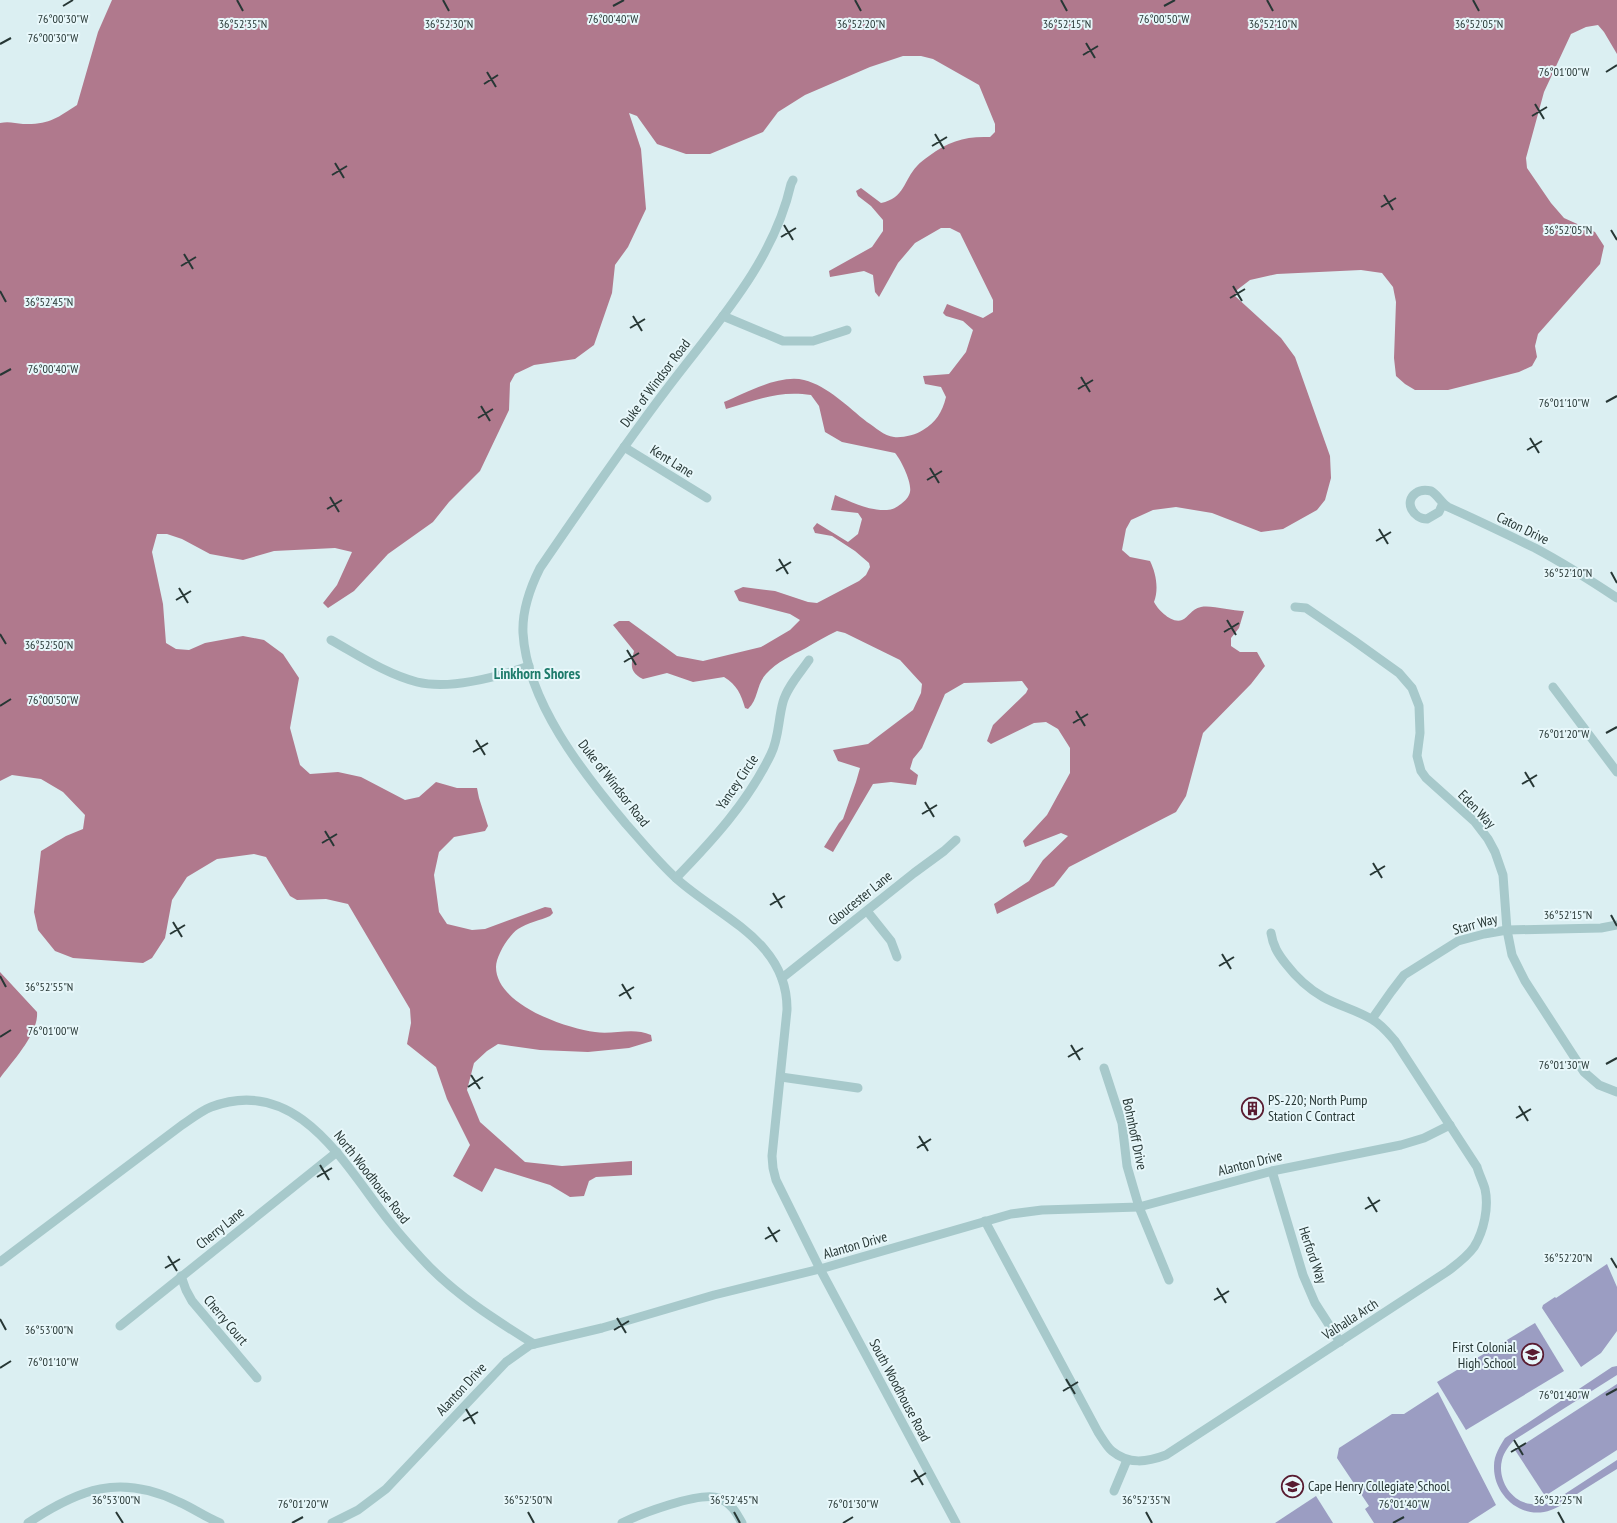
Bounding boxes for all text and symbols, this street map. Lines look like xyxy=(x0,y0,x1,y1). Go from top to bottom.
text: 76°00'30"W xyxy=(38,11,88,26)
text: 76°00'40"W xyxy=(588,11,638,26)
text: 76°00'50"W xyxy=(1139,11,1189,26)
text: 36°52'35"N xyxy=(219,16,267,31)
text: 36°52'30"N xyxy=(425,16,473,31)
text: 36°52'20"N xyxy=(837,16,885,31)
text: 36°52'15"N xyxy=(1043,16,1091,31)
text: 36°52'10"N xyxy=(1249,16,1297,31)
text: 36°52'05"N xyxy=(1455,16,1503,31)
text: 76°00'30"W xyxy=(28,30,78,45)
text: 76°01'00"W xyxy=(1539,64,1589,79)
text: 36°52'05"N xyxy=(1544,222,1592,237)
text: 36°52'45"N xyxy=(25,294,73,309)
street label: Duke of Windsor Road xyxy=(616,335,694,431)
text: 76°00'40"W xyxy=(28,361,78,376)
text: 76°01'10"W xyxy=(1539,395,1589,410)
street label: Kent Lane xyxy=(647,441,697,482)
street label: Caton Drive xyxy=(1494,508,1552,548)
text: 36°52'10"N xyxy=(1544,565,1592,580)
text: 36°52'50"N xyxy=(25,637,73,652)
district label: Linkhorn Shores xyxy=(494,664,580,683)
text: 76°00'50"W xyxy=(28,692,78,707)
text: 76°01'20"W xyxy=(1539,726,1589,741)
street label: Duke of Windsor Road xyxy=(574,736,654,830)
street label: Yancey Circle xyxy=(712,751,762,813)
street label: Eden Way xyxy=(1454,786,1500,833)
street label: Gloucester Lane xyxy=(824,867,896,929)
text: 36°52'15"N xyxy=(1544,907,1592,922)
street label: Starr Way xyxy=(1451,909,1500,939)
text: 36°52'55"N xyxy=(25,979,73,994)
text: 76°01'00"W xyxy=(28,1023,78,1038)
text: 76°01'30"W xyxy=(1539,1057,1589,1072)
place label: PS-220; North Pump Station C Contract xyxy=(1268,1091,1367,1125)
building icon: PS-220; North Pump Station C Contract xyxy=(1240,1096,1264,1120)
street label: Bohnhoff Drive xyxy=(1119,1097,1151,1172)
street label: North Woodhouse Road xyxy=(330,1127,414,1227)
street label: Alanton Drive xyxy=(1216,1146,1284,1180)
street label: Cherry Lane xyxy=(192,1203,248,1253)
street label: Herford Way xyxy=(1295,1224,1331,1287)
street label: Alanton Drive xyxy=(821,1227,889,1263)
text: 36°52'20"N xyxy=(1544,1250,1592,1265)
street label: Cherry Court xyxy=(200,1291,252,1349)
street label: Valhalla Arch xyxy=(1318,1294,1381,1344)
text: 36°53'00"N xyxy=(25,1322,73,1337)
street label: South Woodhouse Road xyxy=(865,1336,935,1444)
place label: First Colonial High School xyxy=(1452,1338,1517,1372)
school or university icon: First Colonial High School xyxy=(1520,1343,1544,1367)
text: 76°01'10"W xyxy=(28,1354,78,1369)
street label: Alanton Drive xyxy=(432,1359,490,1419)
text: 76°01'40"W xyxy=(1539,1387,1589,1402)
school or university icon: Cape Henry Collegiate School xyxy=(1280,1474,1304,1498)
place label: Cape Henry Collegiate School xyxy=(1308,1477,1450,1495)
text: 36°53'00"N xyxy=(92,1492,140,1507)
text: 36°52'50"N xyxy=(504,1492,552,1507)
text: 36°52'45"N xyxy=(710,1492,758,1507)
text: 36°52'35"N xyxy=(1122,1492,1170,1507)
text: 36°52'25"N xyxy=(1534,1492,1582,1507)
text: 76°01'20"W xyxy=(278,1496,328,1511)
text: 76°01'30"W xyxy=(828,1496,878,1511)
text: 76°01'40"W xyxy=(1379,1496,1429,1511)

